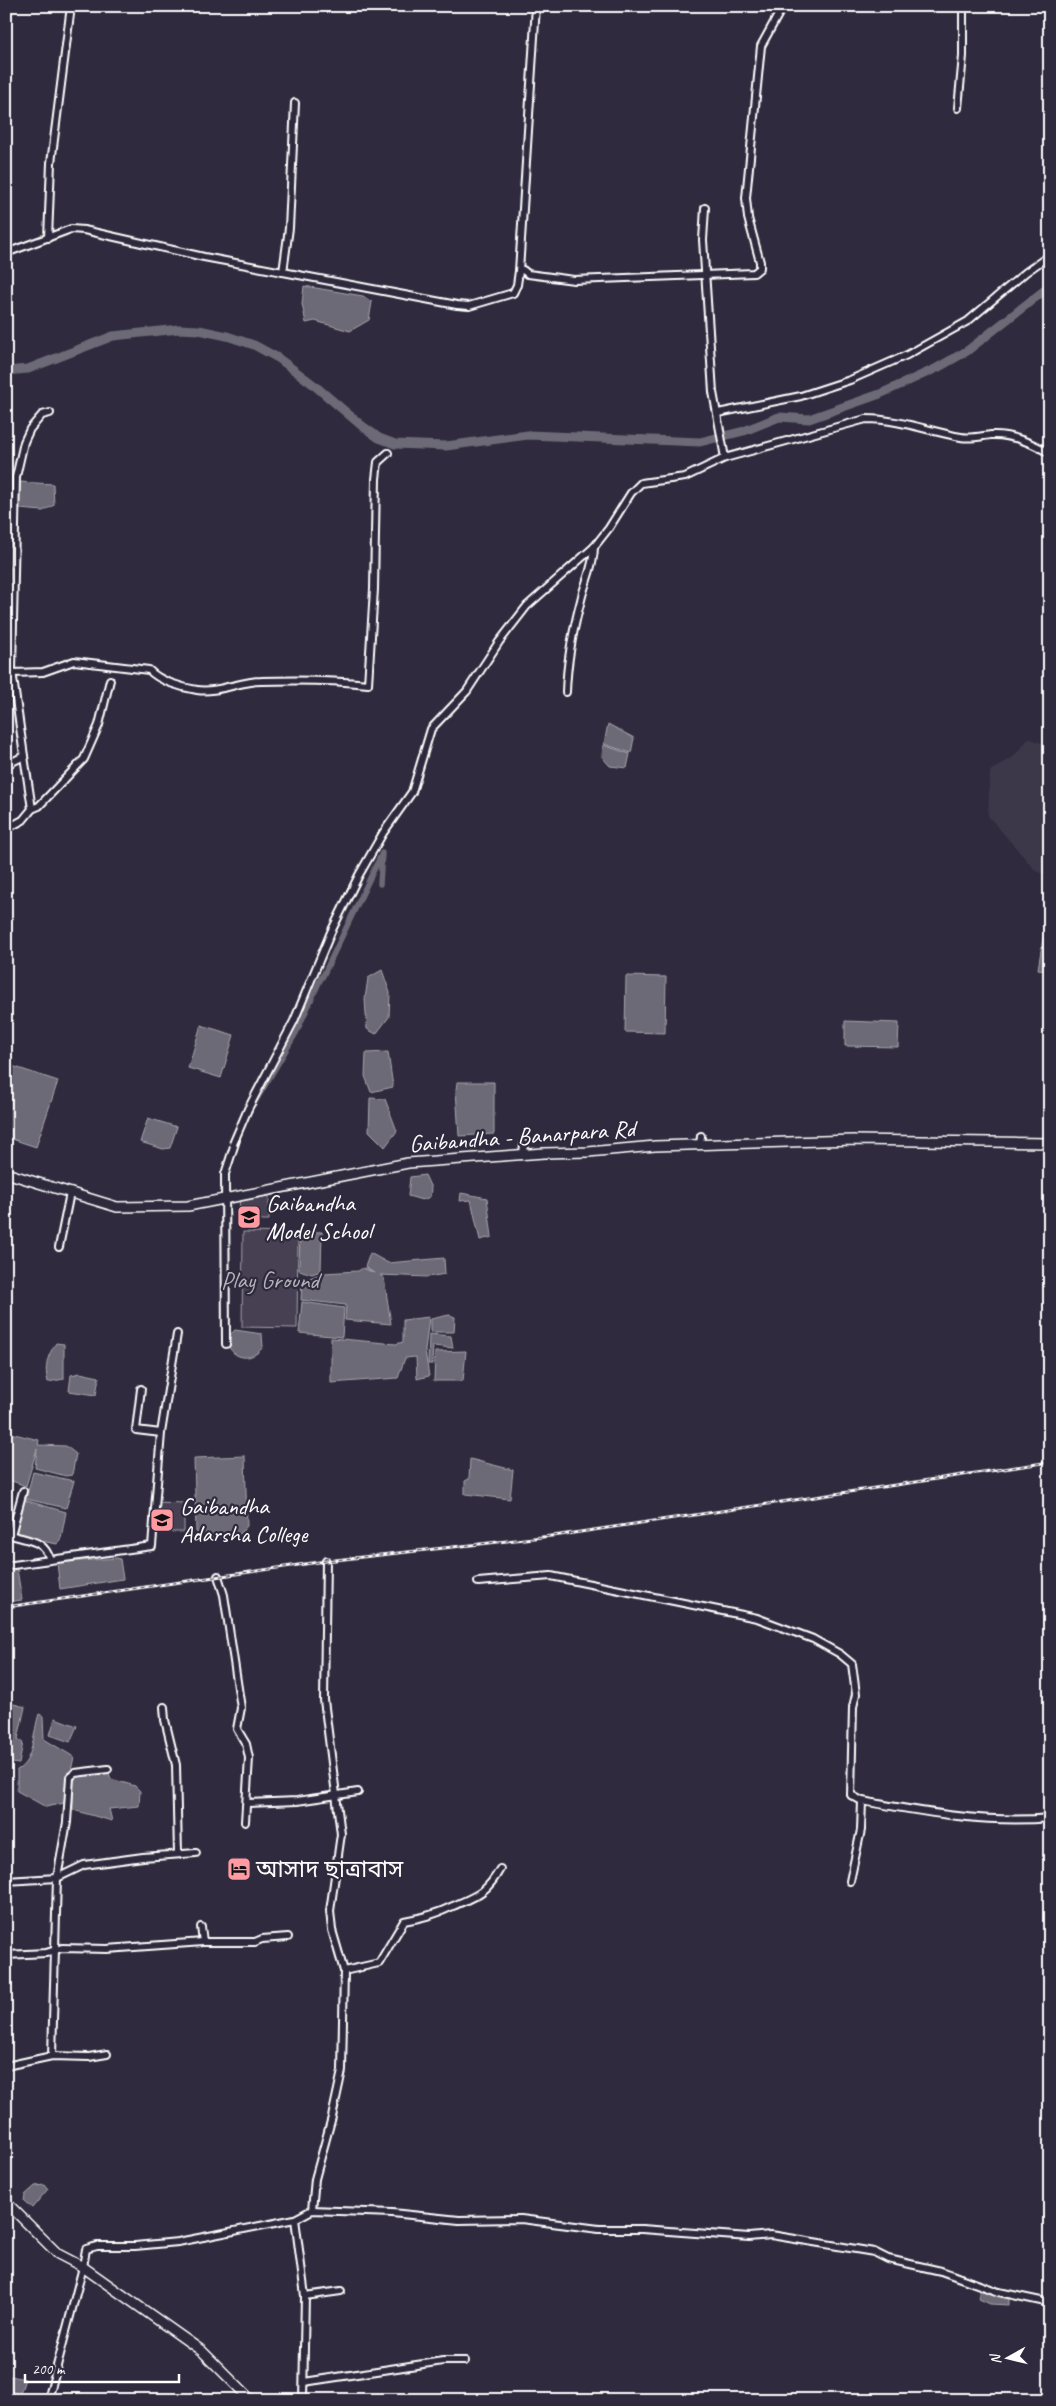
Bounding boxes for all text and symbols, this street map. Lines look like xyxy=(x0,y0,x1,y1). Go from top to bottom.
street label: Gaibandha - Banarpara Rd xyxy=(408,1113,639,1159)
place label: Gaibandha Model School xyxy=(266,1188,376,1246)
school or university icon: Gaibandha Model School xyxy=(236,1204,262,1230)
park label: Play Ground xyxy=(221,1265,323,1295)
place label: Gaibandha Adarsha College xyxy=(180,1491,310,1549)
school or university icon: Gaibandha Adarsha College xyxy=(149,1507,175,1533)
place label: আসাদ ছাত্রাবাস xyxy=(255,1854,404,1884)
hotel icon: আসাদ ছাত্রাবাস xyxy=(226,1856,252,1882)
north arrow xyxy=(984,2334,1034,2384)
scale bar xyxy=(25,2351,179,2383)
text: N xyxy=(986,2352,1005,2365)
text: 200 m xyxy=(32,2360,66,2379)

